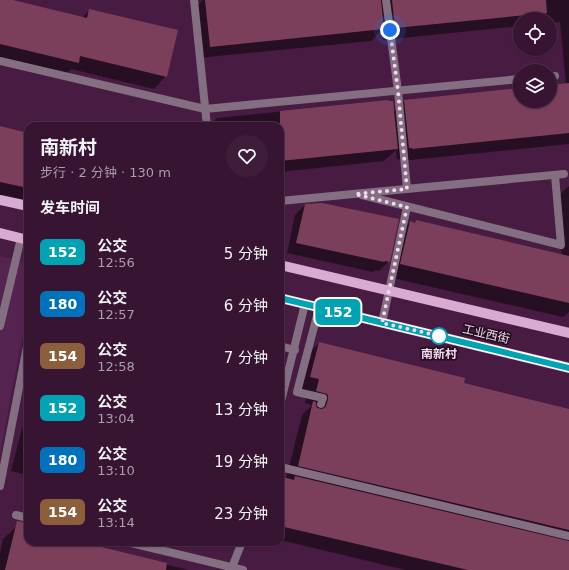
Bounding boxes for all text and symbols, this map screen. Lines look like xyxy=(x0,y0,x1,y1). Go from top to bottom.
map controls xyxy=(513,12,557,108)
button: locate xyxy=(513,12,557,56)
your location xyxy=(380,20,400,40)
button: layers xyxy=(513,64,557,108)
button: heart xyxy=(226,135,268,177)
text: 南新村 xyxy=(40,136,97,158)
text: 步行 · 2 分钟 · 130 m xyxy=(40,165,171,180)
text: 发车时间 xyxy=(40,199,100,217)
text: 公交 xyxy=(97,237,127,255)
text: 152 xyxy=(48,244,77,260)
text: 5 分钟 xyxy=(224,245,268,263)
text: 12:56 xyxy=(97,255,135,270)
text: 公交 xyxy=(97,289,127,307)
text: 180 xyxy=(48,296,77,312)
text: 6 分钟 xyxy=(224,297,268,315)
line badge: 152 xyxy=(315,299,361,325)
text: 152 xyxy=(323,304,353,320)
text: 12:57 xyxy=(97,307,135,322)
street label: 工业西街 xyxy=(461,322,511,346)
marker: 南新村 xyxy=(430,327,448,345)
text: 公交 xyxy=(97,341,127,359)
place label: 南新村 xyxy=(421,347,457,361)
text: 154 xyxy=(48,348,77,364)
text: 7 分钟 xyxy=(224,349,268,367)
text: 12:58 xyxy=(97,359,135,374)
text: 公交 xyxy=(97,393,127,411)
text: 152 xyxy=(48,400,77,416)
text: 13 分钟 xyxy=(214,401,268,419)
text: 13:04 xyxy=(97,411,135,426)
text: 公交 xyxy=(97,445,127,463)
text: 180 xyxy=(48,452,77,468)
text: 19 分钟 xyxy=(214,453,268,471)
text: 13:10 xyxy=(97,463,135,478)
text: 公交 xyxy=(97,497,127,515)
text: 154 xyxy=(48,504,77,520)
text: 23 分钟 xyxy=(214,505,268,523)
text: 13:14 xyxy=(97,515,135,530)

